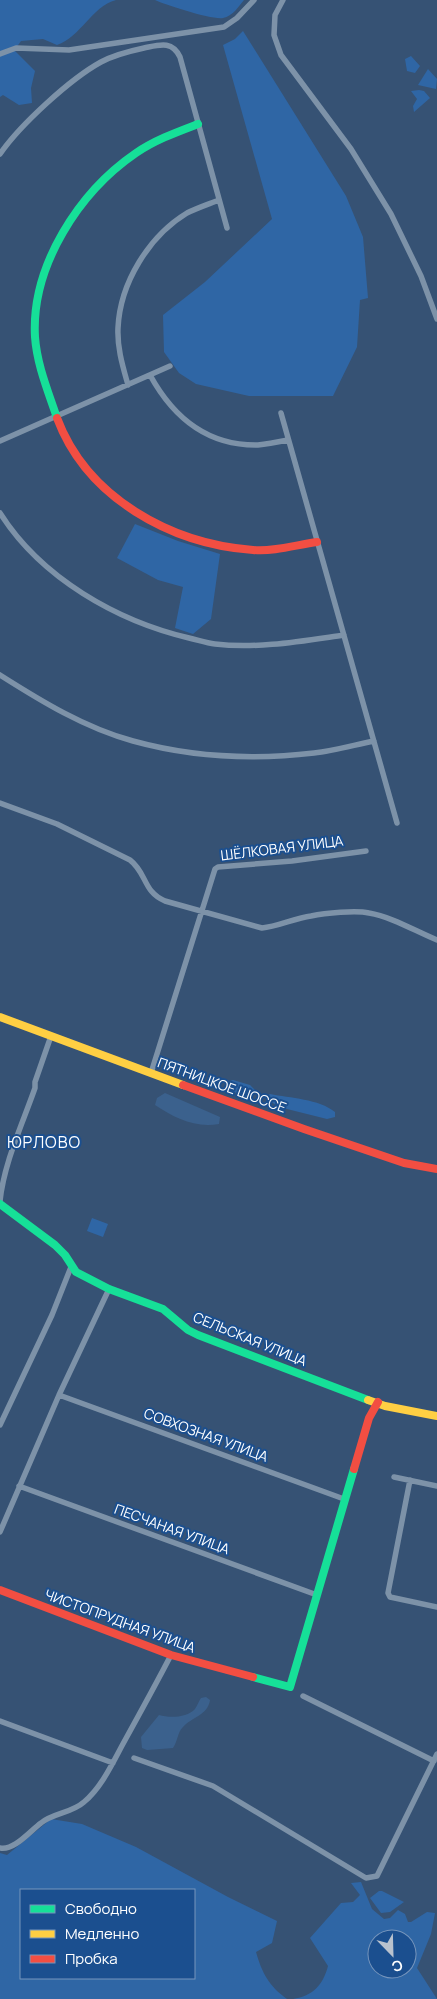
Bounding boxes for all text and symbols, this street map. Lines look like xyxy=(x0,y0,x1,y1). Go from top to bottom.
street label: ШЁЛКОВАЯ УЛИЦА xyxy=(219,831,345,864)
street label: ПЯТНИЦКОЕ ШОССЕ xyxy=(155,1052,289,1117)
district label: ЮРЛОВО xyxy=(7,1131,81,1153)
street label: СЕЛЬСКАЯ УЛИЦА xyxy=(190,1307,310,1370)
street label: СОВХОЗНАЯ УЛИЦА xyxy=(141,1403,271,1466)
street label: ПЕСЧАНАЯ УЛИЦА xyxy=(112,1499,233,1558)
street label: ЧИСТОПРУДНАЯ УЛИЦА xyxy=(42,1584,198,1657)
legend xyxy=(20,1889,195,1979)
text: Свободно xyxy=(65,1898,137,1919)
text: Медленно xyxy=(65,1923,139,1944)
north arrow xyxy=(367,1929,417,1979)
text: Пробка xyxy=(65,1948,118,1969)
text: С xyxy=(389,1956,406,1977)

